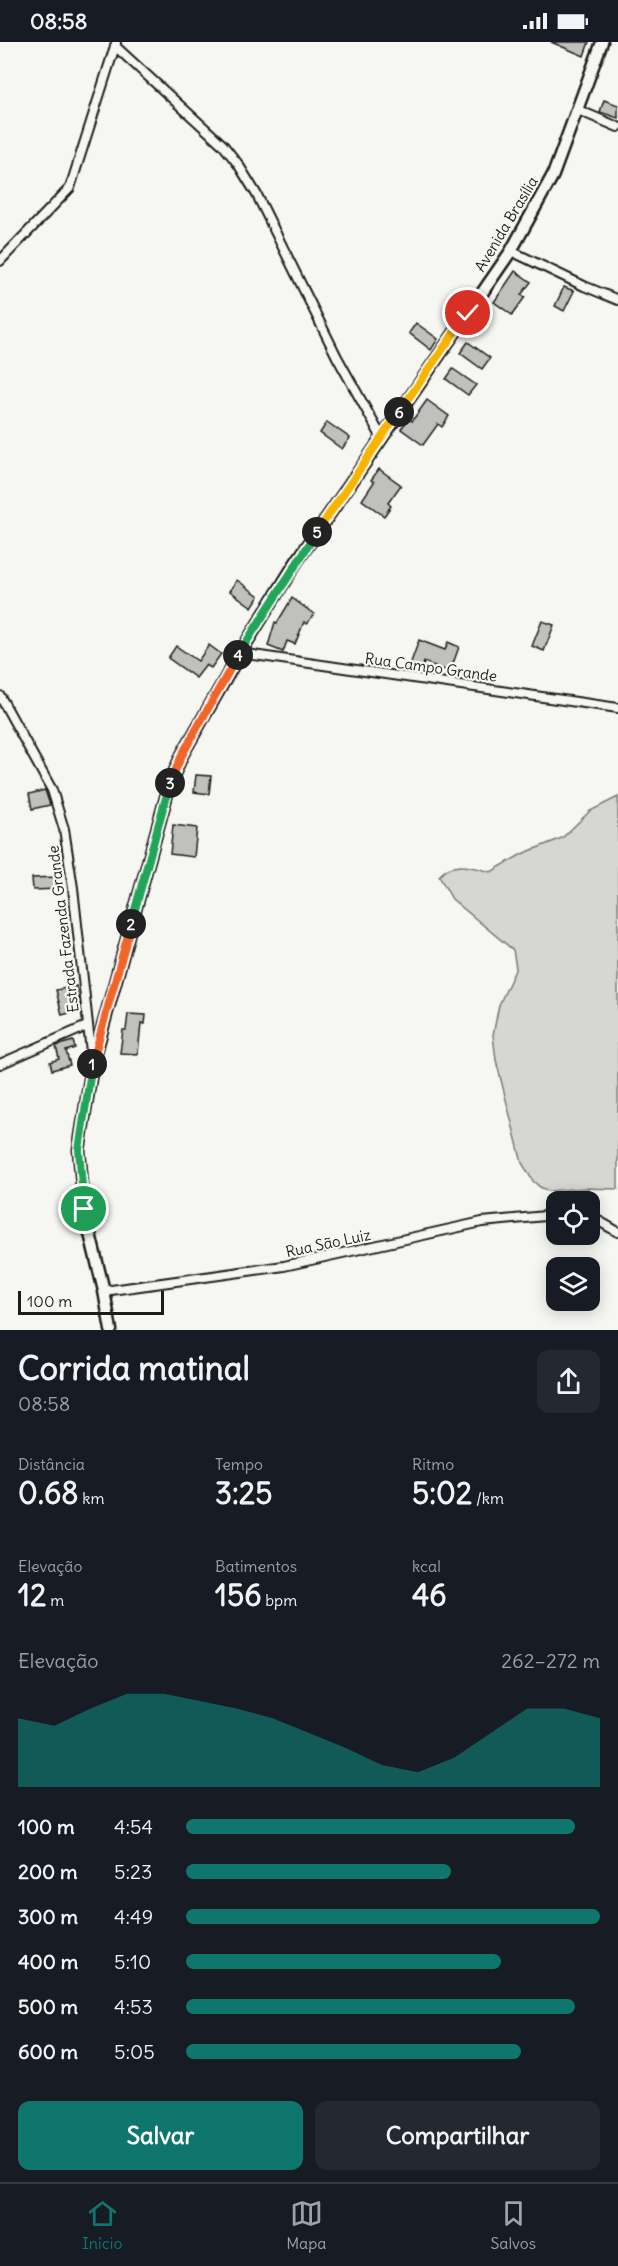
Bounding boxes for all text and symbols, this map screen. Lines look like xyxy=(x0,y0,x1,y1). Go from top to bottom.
text: 08:58 xyxy=(30,7,87,35)
street label: Avenida Brasília xyxy=(470,173,542,275)
pin xyxy=(442,287,493,338)
icon: check xyxy=(451,296,484,329)
pin: 6 xyxy=(384,397,414,427)
text: 6 xyxy=(394,402,404,422)
pin: 5 xyxy=(302,517,332,547)
text: 5 xyxy=(312,522,322,542)
pin: 4 xyxy=(223,640,253,670)
text: 4 xyxy=(233,645,243,665)
street label: Rua Campo Grande xyxy=(364,648,498,686)
pin: 3 xyxy=(155,768,185,798)
text: 3 xyxy=(165,773,175,793)
street label: Estrada Fazenda Grande xyxy=(43,844,83,1014)
pin: 2 xyxy=(116,909,146,939)
text: 2 xyxy=(127,914,135,934)
pin: 1 xyxy=(77,1049,107,1079)
text: 1 xyxy=(89,1054,95,1074)
pin xyxy=(58,1183,109,1234)
map controls xyxy=(546,1191,600,1311)
button: locate xyxy=(546,1191,600,1245)
icon: arrive xyxy=(67,1192,100,1225)
street label: Rua São Luiz xyxy=(284,1225,372,1261)
button: layers xyxy=(546,1257,600,1311)
scale bar xyxy=(18,1288,164,1316)
text: 100 m xyxy=(27,1291,72,1311)
text: Corrida matinal xyxy=(18,1347,250,1389)
button: share xyxy=(537,1350,600,1413)
text: 08:58 xyxy=(18,1391,70,1416)
text: Distância xyxy=(18,1454,85,1474)
text: Tempo xyxy=(215,1454,263,1474)
text: Ritmo xyxy=(412,1454,454,1474)
text: 0.68 xyxy=(18,1474,79,1512)
text: 3:25 xyxy=(215,1474,273,1512)
text: 5:02 xyxy=(412,1474,472,1512)
text: km xyxy=(79,1488,105,1508)
text: /km xyxy=(472,1488,504,1508)
text: Elevação xyxy=(18,1556,82,1576)
text: Batimentos xyxy=(215,1556,297,1576)
text: kcal xyxy=(412,1556,441,1576)
text: 12 xyxy=(18,1576,46,1614)
text: 156 xyxy=(215,1576,261,1614)
text: 46 xyxy=(412,1576,447,1614)
text: m xyxy=(46,1590,64,1610)
text: bpm xyxy=(261,1590,297,1610)
text: Elevação xyxy=(18,1648,99,1673)
text: 262–272 m xyxy=(501,1648,600,1673)
text: 100 m xyxy=(18,1814,75,1839)
text: 4:54 xyxy=(114,1814,153,1839)
text: 200 m xyxy=(18,1859,78,1884)
text: 5:23 xyxy=(114,1859,152,1884)
text: 300 m xyxy=(18,1904,78,1929)
text: 4:49 xyxy=(114,1904,153,1929)
text: 400 m xyxy=(18,1949,78,1974)
text: 5:10 xyxy=(114,1949,151,1974)
text: 500 m xyxy=(18,1994,78,2019)
text: 4:53 xyxy=(114,1994,153,2019)
text: 600 m xyxy=(18,2039,78,2064)
text: 5:05 xyxy=(114,2039,155,2064)
button: Salvar xyxy=(18,2101,303,2170)
button: Compartilhar xyxy=(315,2101,600,2170)
tab: Início xyxy=(82,2197,122,2253)
tab: Mapa xyxy=(286,2197,327,2253)
tab: Salvos xyxy=(490,2197,536,2253)

